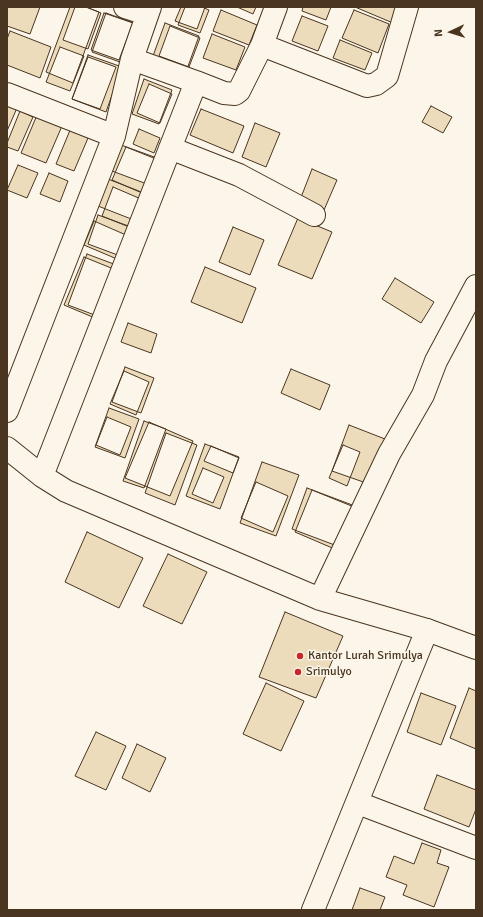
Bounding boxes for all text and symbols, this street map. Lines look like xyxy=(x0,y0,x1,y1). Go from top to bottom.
north arrow xyxy=(431,12,471,52)
text: N xyxy=(432,29,445,37)
place label: Kantor Lurah Srimulya xyxy=(308,649,423,663)
marker: Kantor Lurah Srimulya xyxy=(295,651,305,661)
place label: Srimulyo xyxy=(306,665,352,679)
marker: Srimulyo xyxy=(293,667,303,677)

